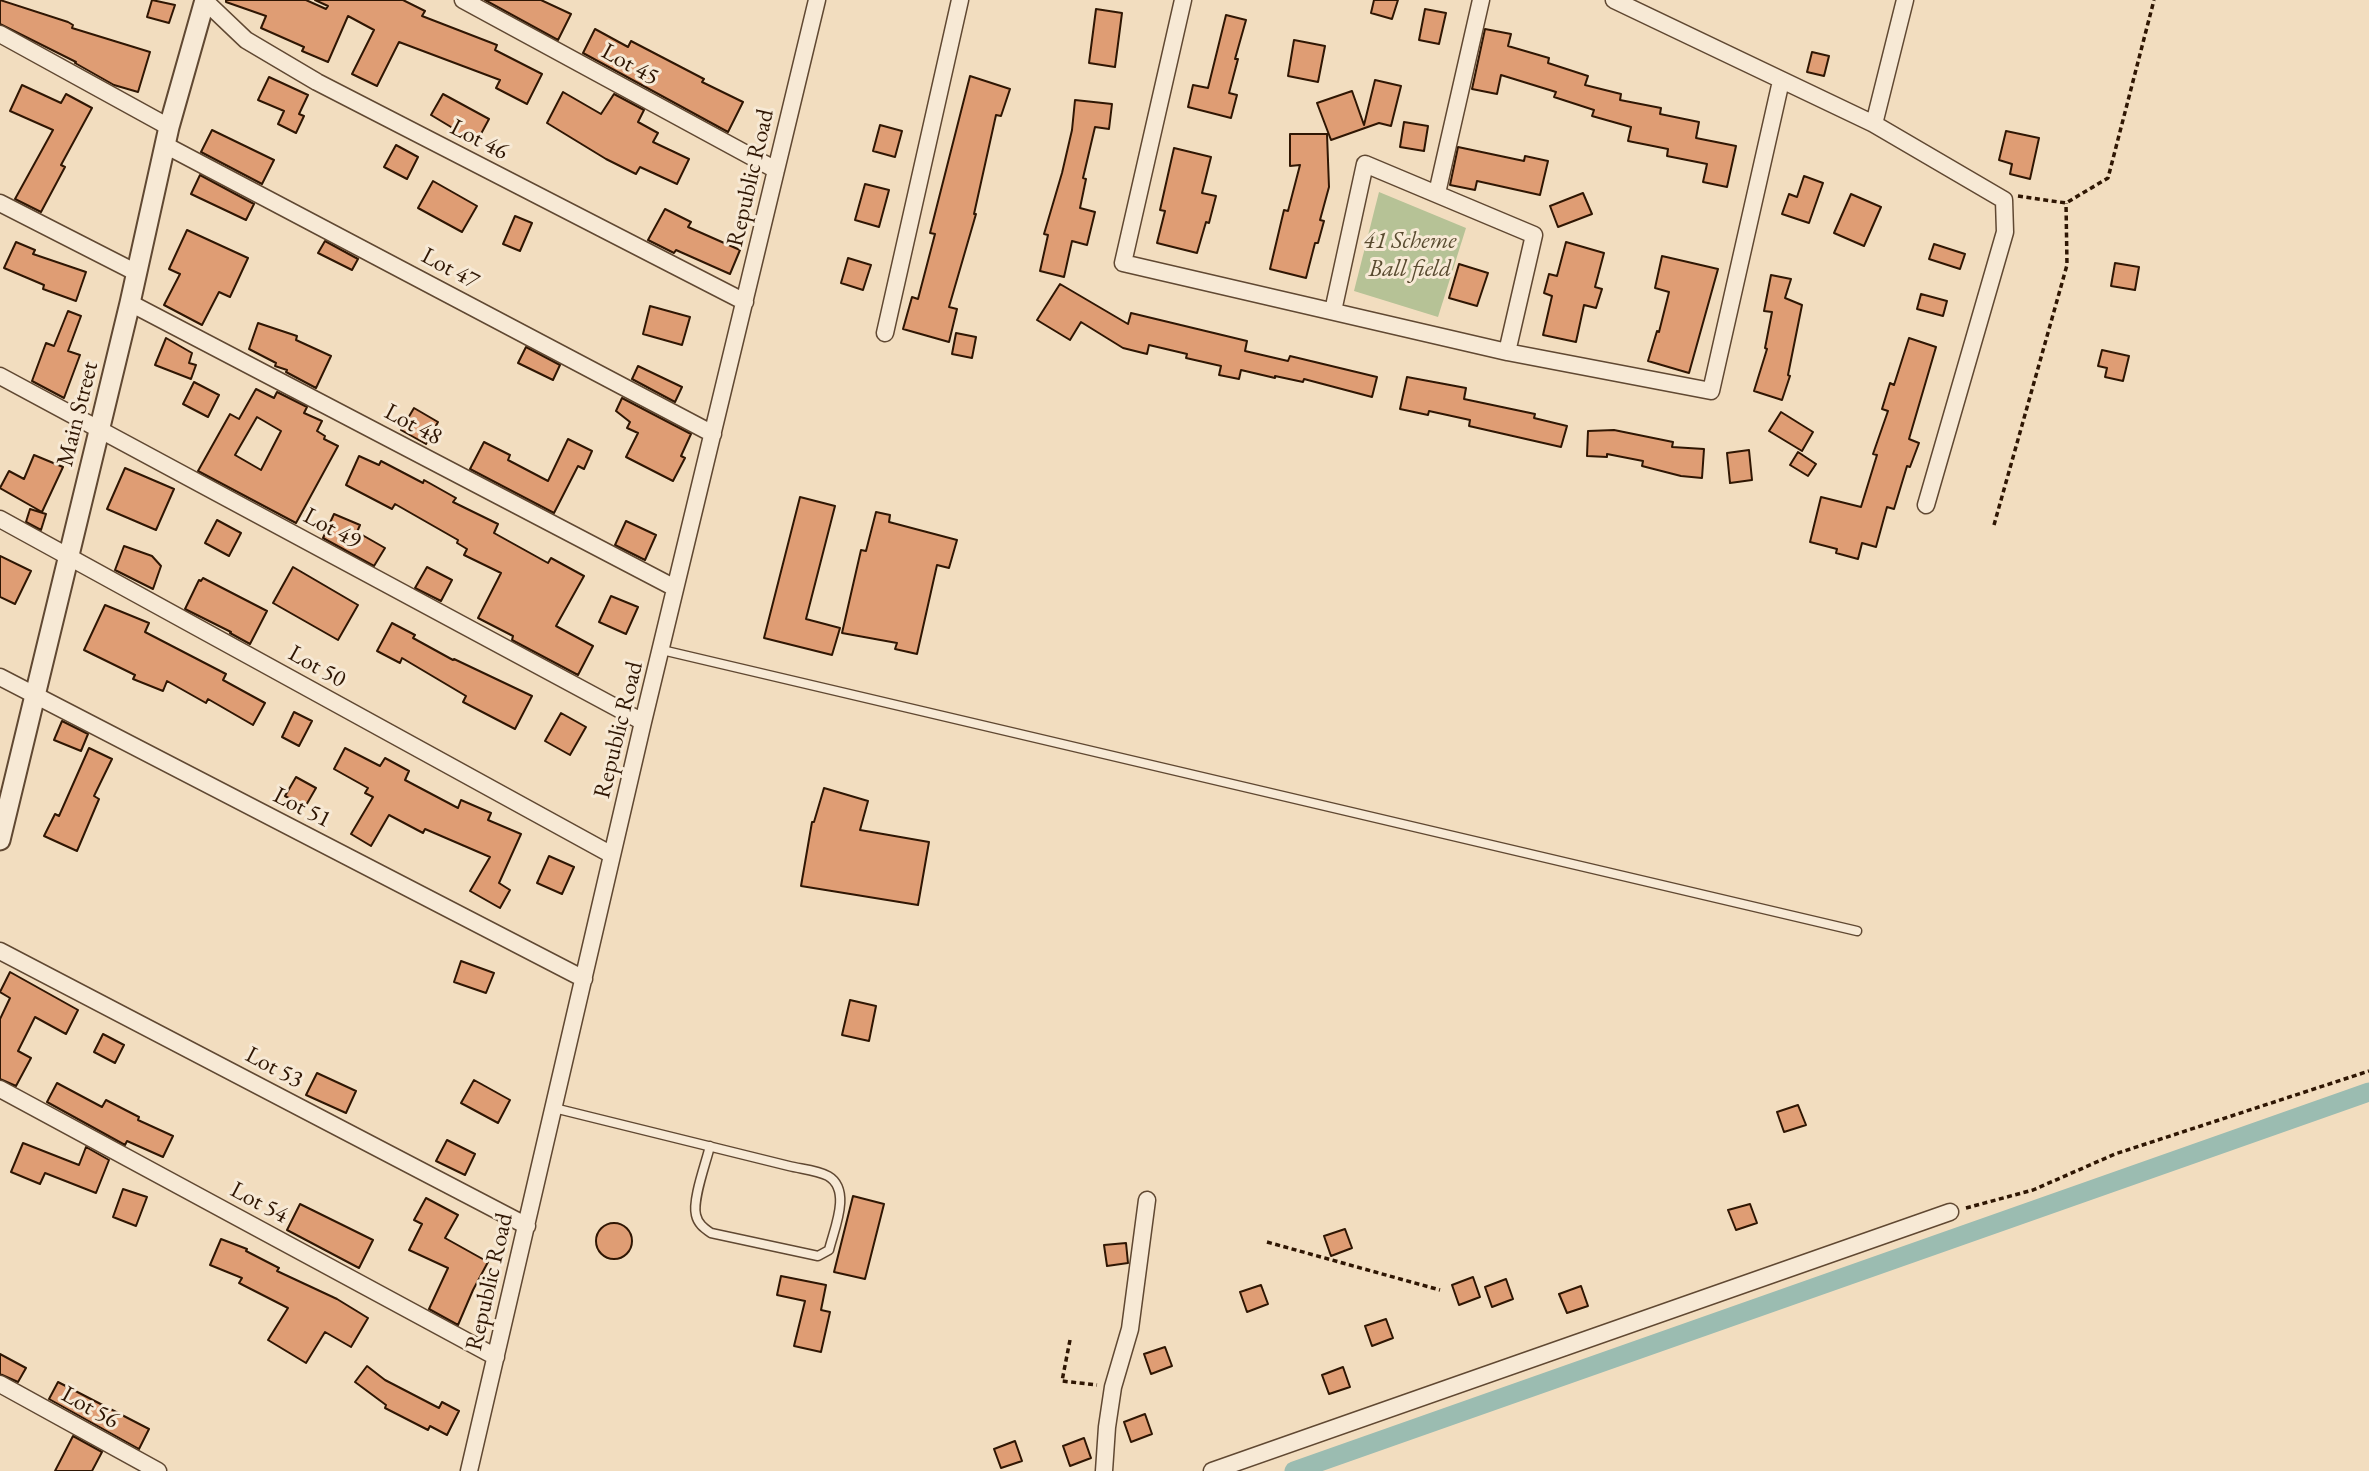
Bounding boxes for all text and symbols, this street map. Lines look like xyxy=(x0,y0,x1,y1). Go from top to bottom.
street label: Lot 45 xyxy=(596,38,664,92)
street label: Republic Road xyxy=(721,107,781,249)
street label: Lot 46 xyxy=(445,113,513,167)
park label: 41 Scheme Ball field xyxy=(1363,227,1457,283)
street label: Lot 47 xyxy=(416,242,484,296)
street label: Main Street xyxy=(51,359,105,469)
street label: Lot 48 xyxy=(379,398,447,452)
street label: Lot 49 xyxy=(298,502,366,556)
street label: Lot 50 xyxy=(283,640,351,694)
street label: Republic Road xyxy=(588,659,650,801)
street label: Lot 51 xyxy=(268,781,336,835)
street label: Lot 53 xyxy=(240,1041,308,1095)
street label: Lot 54 xyxy=(225,1176,293,1230)
street label: Republic Road xyxy=(460,1211,520,1353)
street label: Lot 56 xyxy=(56,1381,124,1435)

